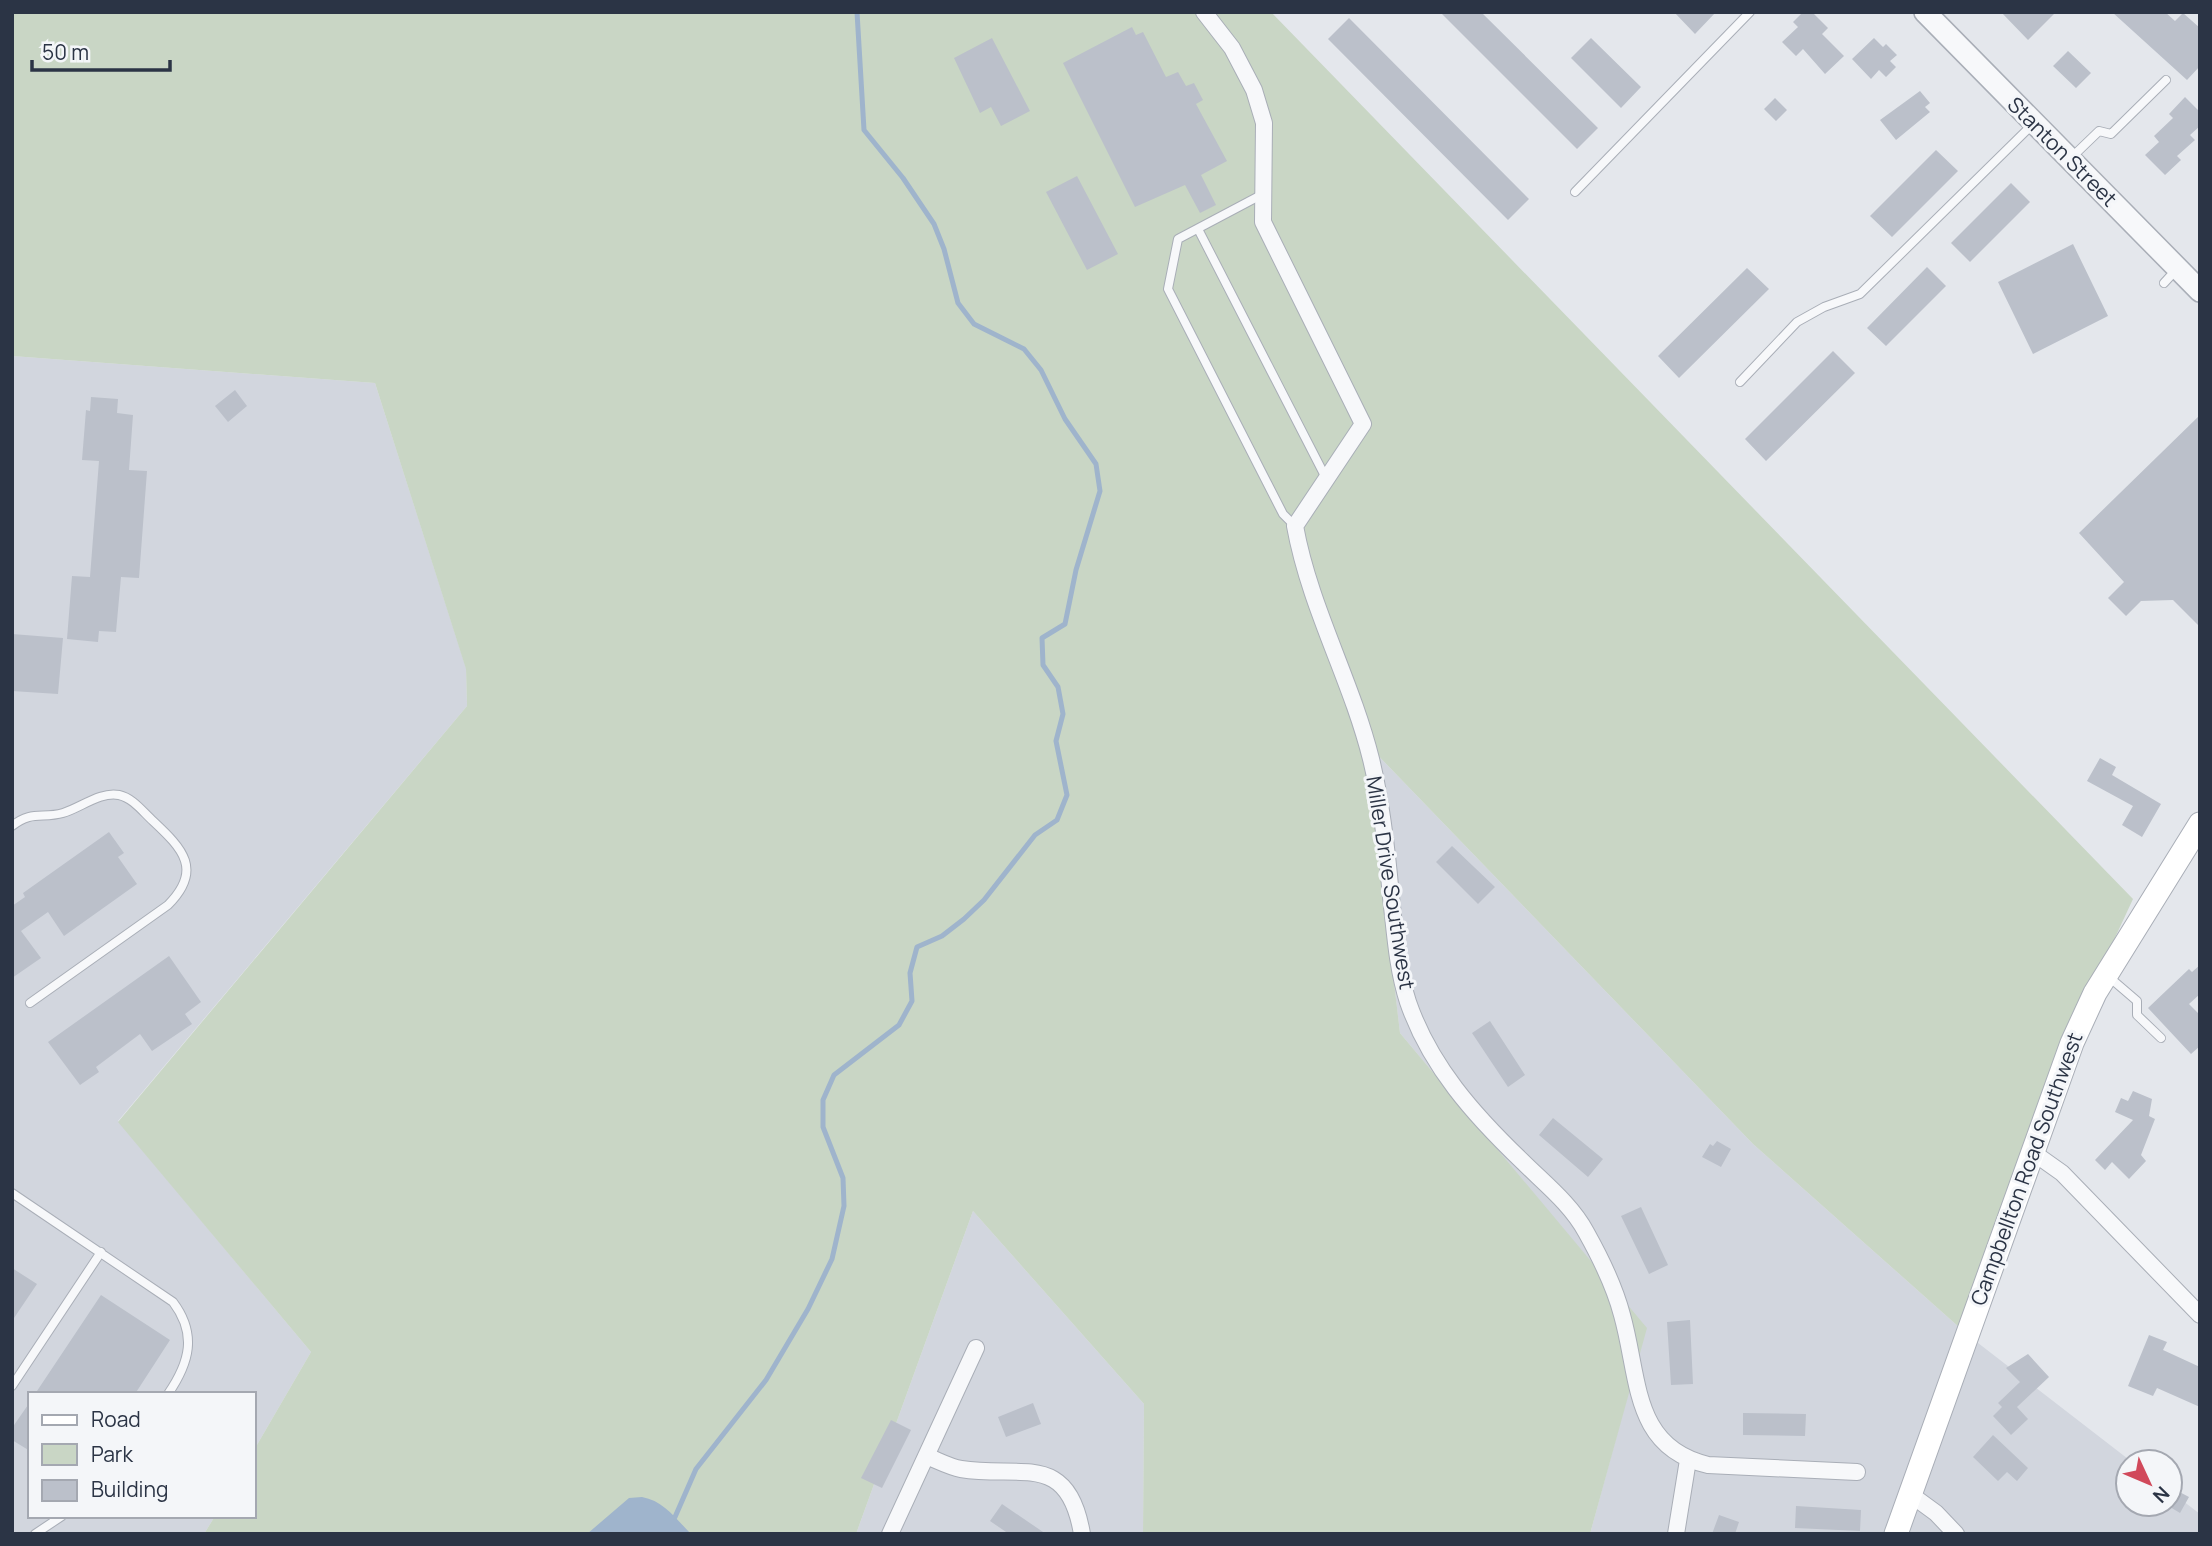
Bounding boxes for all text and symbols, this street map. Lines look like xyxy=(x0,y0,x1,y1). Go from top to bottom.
scale bar xyxy=(32,28,170,72)
text: 50 m xyxy=(42,38,89,66)
street label: Stanton Street xyxy=(2002,90,2124,212)
street label: Miller Drive Southwest xyxy=(1360,774,1422,992)
street label: Campbellton Road Southwest xyxy=(1964,1028,2089,1309)
legend xyxy=(28,1392,256,1518)
text: Road xyxy=(91,1405,141,1433)
text: Park xyxy=(91,1440,133,1468)
north arrow xyxy=(2114,1448,2184,1518)
text: Building xyxy=(91,1475,168,1503)
text: N xyxy=(2147,1481,2175,1509)

